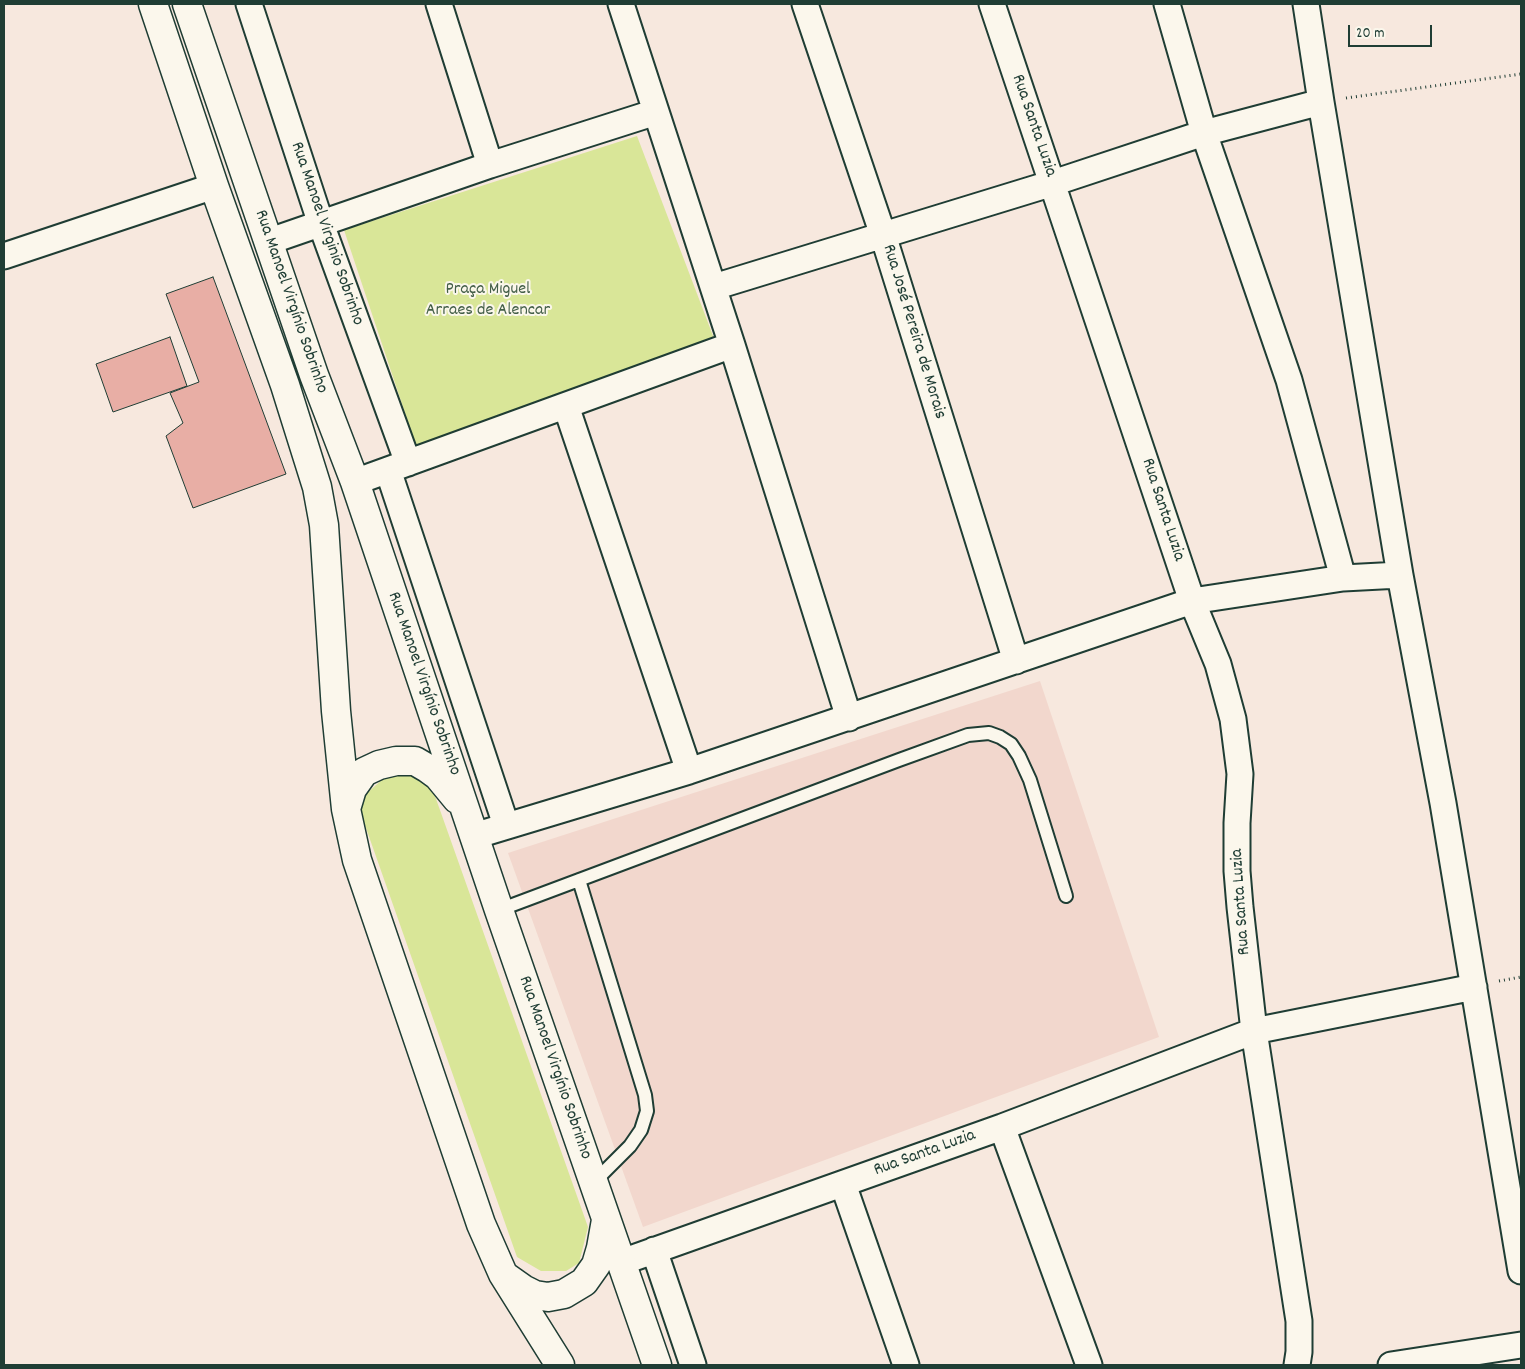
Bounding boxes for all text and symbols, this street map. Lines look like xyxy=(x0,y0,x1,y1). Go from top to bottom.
scale bar xyxy=(1350,15,1434,47)
text: 20 m xyxy=(1356,23,1384,45)
street label: Rua Santa Luzia xyxy=(1005,72,1061,180)
street label: Rua Manoel Virginio Sobrinho xyxy=(284,139,368,329)
street label: Rua Manoel Virgínio Sobrinho xyxy=(248,207,332,397)
street label: Rua José Pereira de Morais xyxy=(876,242,950,422)
park label: Praça Miguel Arraes de Alencar xyxy=(426,280,550,322)
street label: Rua Santa Luzia xyxy=(1135,456,1189,564)
street label: Rua Manoel Virgínio Sobrinho xyxy=(381,589,465,779)
street label: Rua Santa Luzia xyxy=(1228,848,1256,956)
street label: Rua Manoel Virgínio Sobrinho xyxy=(512,973,596,1163)
street label: Rua Santa Luzia xyxy=(871,1126,979,1182)

